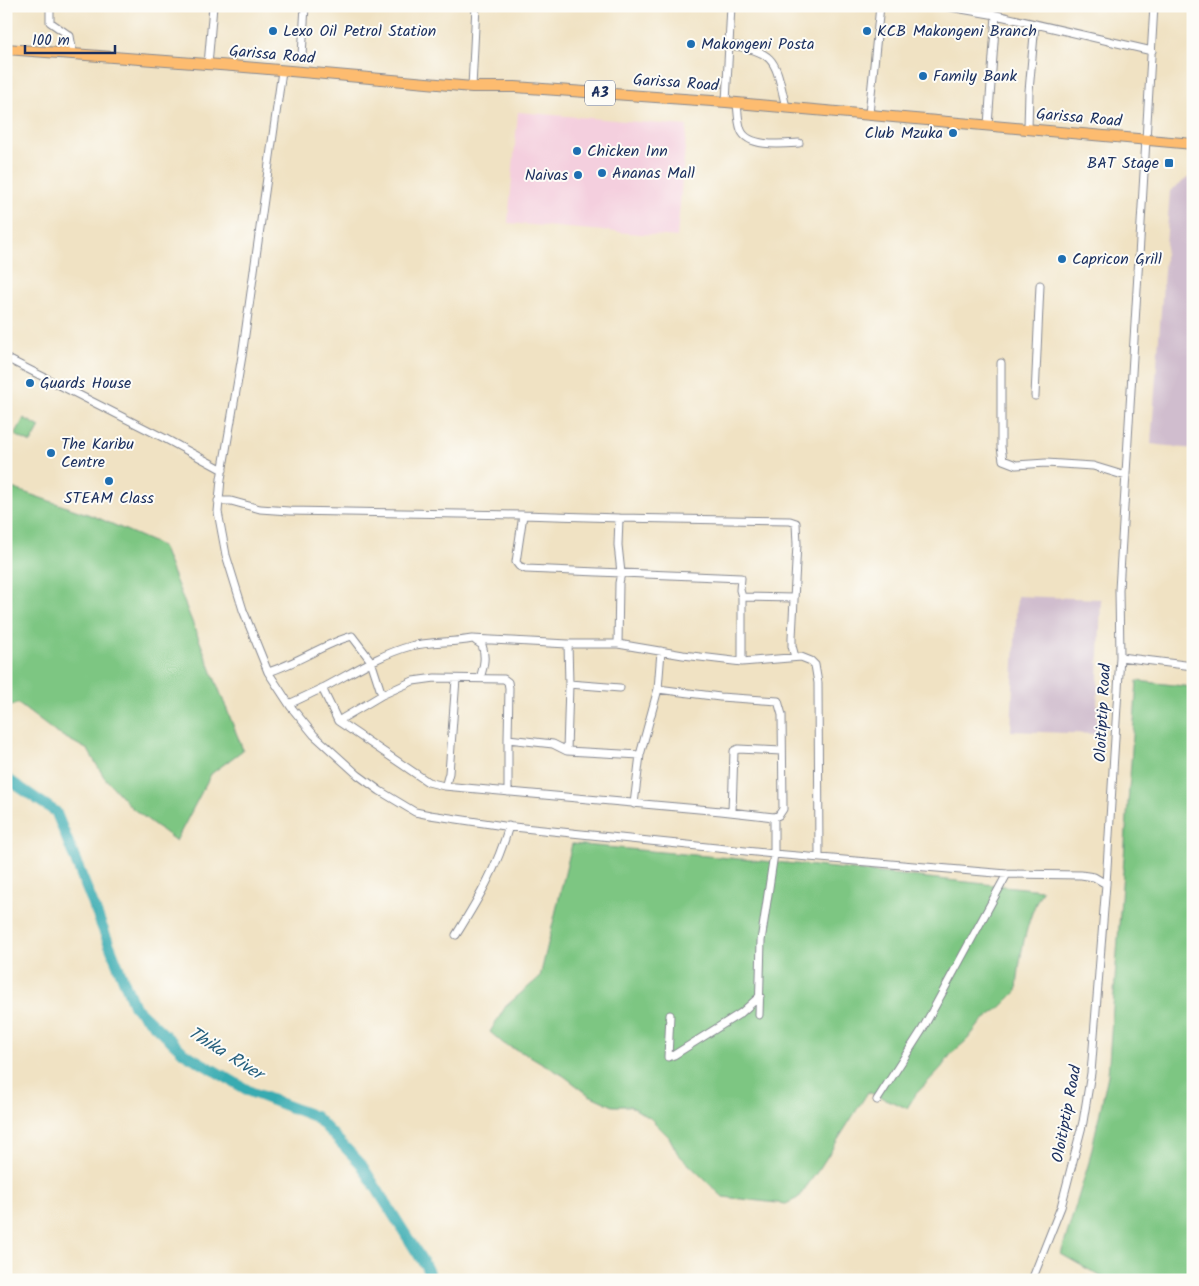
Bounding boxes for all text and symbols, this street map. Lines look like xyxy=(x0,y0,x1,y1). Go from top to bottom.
place label: Lexo Oil Petrol Station xyxy=(283,19,436,44)
place label: KCB Makongeni Branch xyxy=(877,19,1037,44)
scale bar xyxy=(25,22,115,54)
marker: Lexo Oil Petrol Station xyxy=(267,25,279,37)
marker: KCB Makongeni Branch xyxy=(861,25,873,37)
text: 100 m xyxy=(32,29,70,53)
place label: Makongeni Posta xyxy=(701,32,814,57)
marker: Makongeni Posta xyxy=(685,38,697,50)
street label: Garissa Road xyxy=(228,39,317,71)
place label: Family Bank xyxy=(933,64,1017,89)
street label: Garissa Road xyxy=(632,68,721,99)
marker: Family Bank xyxy=(917,70,929,82)
road number: A3 xyxy=(585,80,615,106)
street label: Garissa Road xyxy=(1035,102,1124,134)
place label: Club Mzuka xyxy=(865,121,943,146)
marker: Club Mzuka xyxy=(947,127,959,139)
place label: Chicken Inn xyxy=(587,139,668,164)
marker: Chicken Inn xyxy=(571,145,583,157)
place label: BAT Stage xyxy=(1087,151,1159,176)
marker: BAT Stage xyxy=(1163,157,1175,169)
place label: Ananas Mall xyxy=(612,161,695,186)
place label: Naivas xyxy=(525,163,568,188)
marker: Ananas Mall xyxy=(596,167,608,179)
marker: Naivas xyxy=(572,169,584,181)
place label: Capricon Grill xyxy=(1072,247,1162,272)
marker: Capricon Grill xyxy=(1056,253,1068,265)
place label: Guards House xyxy=(40,371,131,396)
marker: Guards House xyxy=(24,377,36,389)
place label: The Karibu Centre xyxy=(61,432,134,475)
marker: The Karibu Centre xyxy=(45,447,57,459)
marker: STEAM Class xyxy=(103,475,115,487)
place label: STEAM Class xyxy=(64,486,154,511)
street label: Oloitiptip Road xyxy=(1088,662,1118,763)
water label: Thika River xyxy=(182,1019,272,1091)
street label: Oloitiptip Road xyxy=(1045,1062,1089,1165)

